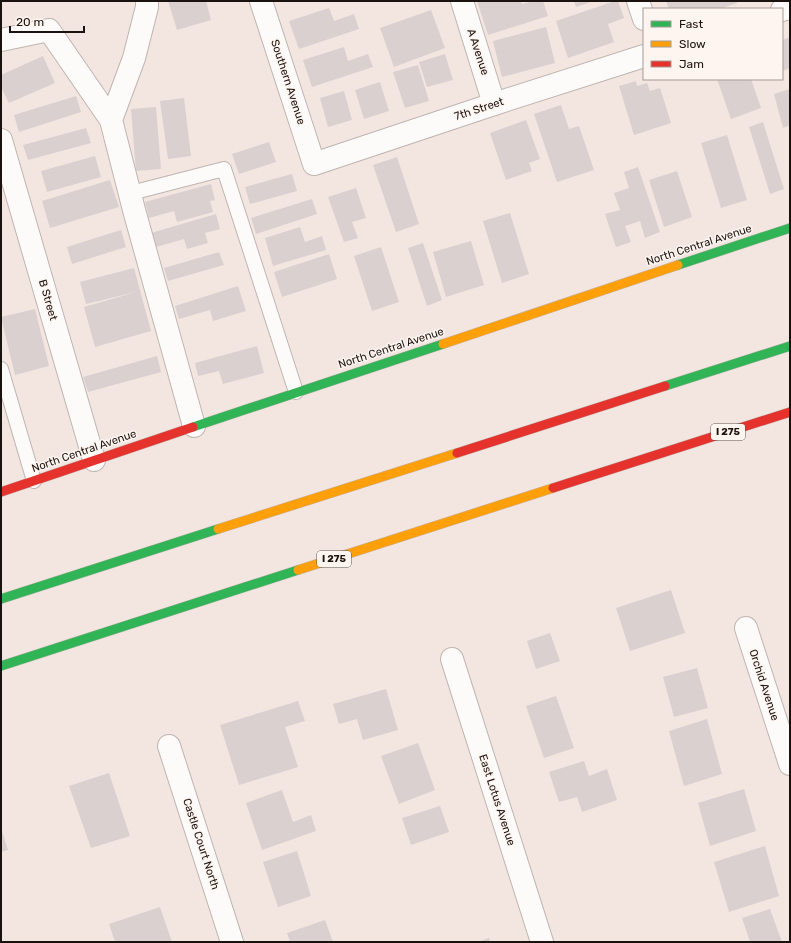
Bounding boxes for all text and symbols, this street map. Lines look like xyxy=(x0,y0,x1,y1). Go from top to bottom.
scale bar xyxy=(10,8,84,34)
legend xyxy=(643,8,783,80)
text: 20 m xyxy=(16,15,44,29)
text: Fast xyxy=(679,17,703,31)
street label: A Avenue xyxy=(464,27,492,77)
text: Slow xyxy=(679,37,706,51)
street label: Southern Avenue xyxy=(268,38,308,126)
text: Jam xyxy=(679,57,704,71)
street label: 7th Street xyxy=(453,95,506,123)
street label: North Central Avenue xyxy=(645,222,753,268)
street label: B Street xyxy=(36,278,60,323)
street label: North Central Avenue xyxy=(337,325,445,371)
road number: I 275 xyxy=(711,424,745,440)
street label: North Central Avenue xyxy=(30,427,138,475)
road number: I 275 xyxy=(317,551,351,567)
street label: Orchid Avenue xyxy=(746,648,782,722)
street label: East Lotus Avenue xyxy=(476,753,518,847)
street label: Castle Court North xyxy=(180,797,222,891)

